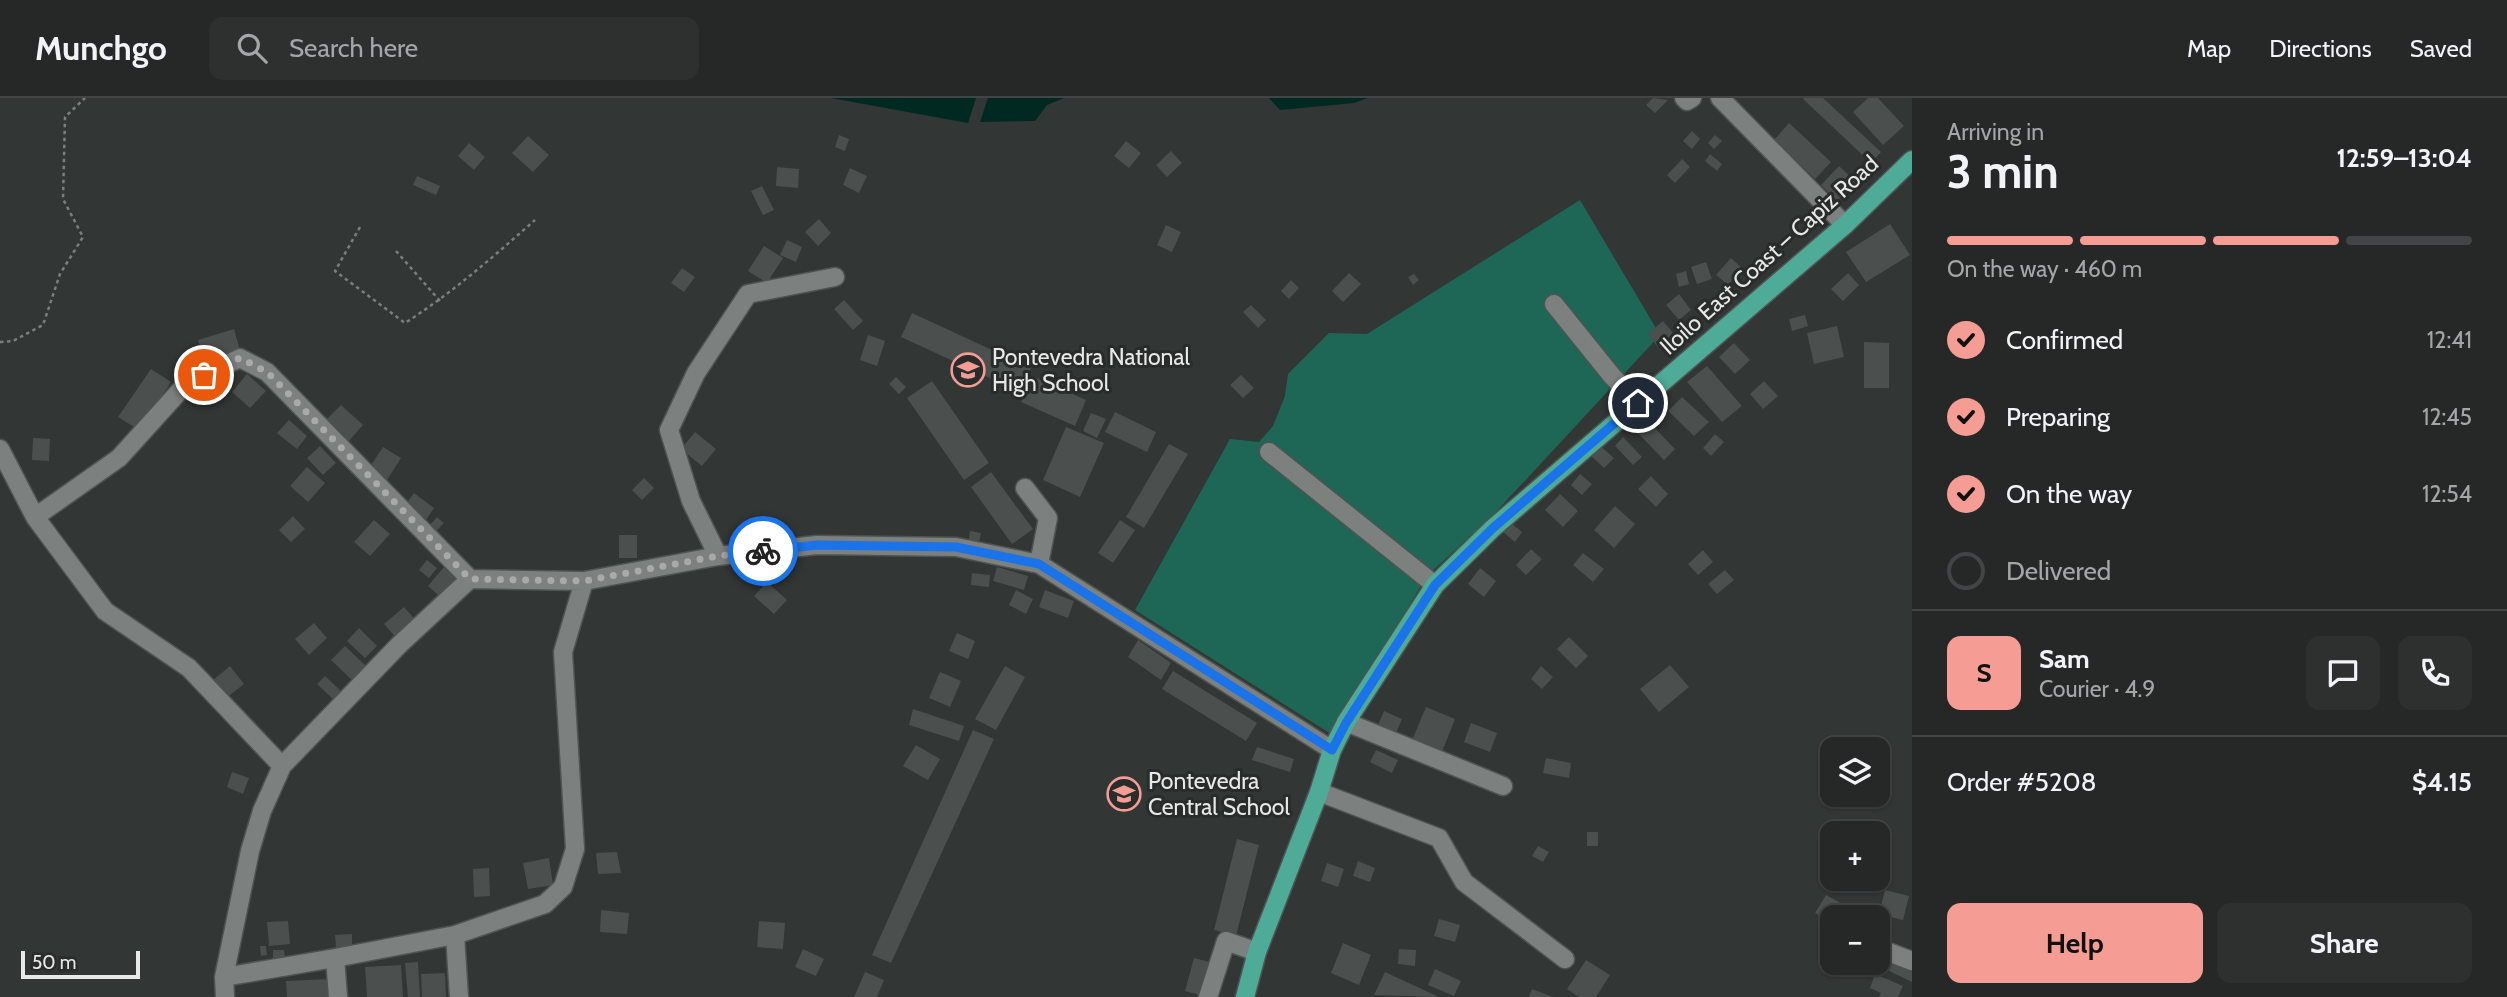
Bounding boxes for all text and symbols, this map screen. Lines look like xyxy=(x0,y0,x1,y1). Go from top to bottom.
search box xyxy=(209,17,699,80)
text: Munchgo xyxy=(35,28,167,68)
icon: search xyxy=(233,29,271,67)
text: Search here xyxy=(289,32,418,64)
text: Map xyxy=(2187,34,2231,63)
text: Directions xyxy=(2269,34,2372,63)
text: Saved xyxy=(2410,34,2472,63)
text: Arriving in xyxy=(1947,118,2044,146)
text: 12:59–13:04 xyxy=(2336,142,2472,174)
text: 3 min xyxy=(1947,144,2059,200)
street label: Iloilo East Coast – Capiz Road xyxy=(1654,149,1884,361)
text: On the way · 460 m xyxy=(1947,255,2142,283)
icon: check xyxy=(1947,321,1985,359)
text: Confirmed xyxy=(2006,324,2123,356)
text: 12:41 xyxy=(2427,326,2472,354)
place label: Pontevedra National High School xyxy=(992,343,1190,397)
pin xyxy=(174,345,234,405)
school or university icon: Pontevedra National High School xyxy=(949,351,987,389)
icon: bag xyxy=(185,356,223,394)
pin xyxy=(1608,373,1668,433)
icon: home xyxy=(1619,384,1657,422)
icon: check xyxy=(1947,398,1985,436)
text: Preparing xyxy=(2006,401,2110,433)
text: 12:45 xyxy=(2422,403,2472,431)
icon: check xyxy=(1947,475,1985,513)
text: On the way xyxy=(2006,478,2132,510)
text: 12:54 xyxy=(2422,480,2472,508)
courier xyxy=(728,516,798,586)
icon: bike xyxy=(744,532,782,570)
text: Delivered xyxy=(2006,555,2111,587)
button: chat xyxy=(2306,636,2380,710)
button: phone xyxy=(2398,636,2472,710)
text: Sam xyxy=(2039,643,2090,675)
text: S xyxy=(1976,657,1992,689)
text: Courier · 4.9 xyxy=(2039,675,2155,703)
map controls xyxy=(1820,737,1890,975)
button: layers xyxy=(1820,737,1890,807)
text: Order #5208 xyxy=(1947,766,2096,798)
text: $4.15 xyxy=(2412,766,2472,798)
place label: Pontevedra Central School xyxy=(1148,767,1290,821)
school or university icon: Pontevedra Central School xyxy=(1105,775,1143,813)
button: + xyxy=(1820,821,1890,891)
button: Help xyxy=(1947,903,2203,983)
button: Share xyxy=(2217,903,2472,983)
button: − xyxy=(1820,905,1890,975)
scale bar xyxy=(21,948,140,980)
text: 50 m xyxy=(32,951,76,974)

